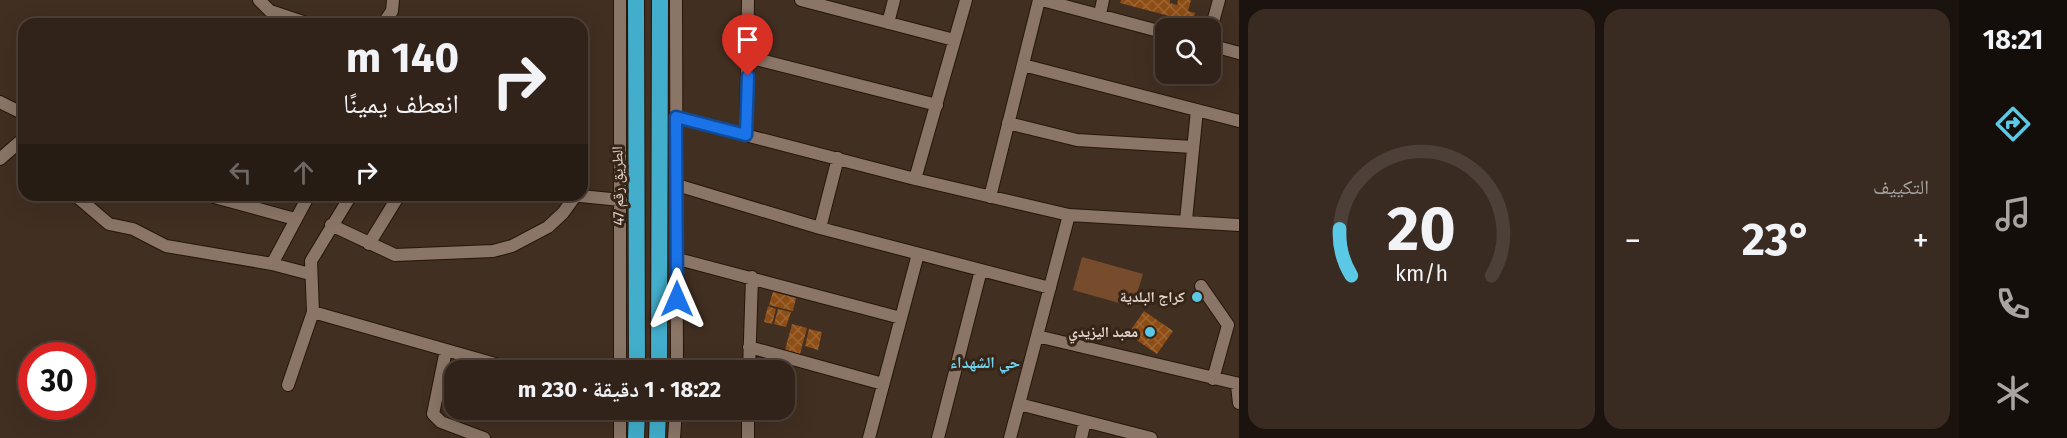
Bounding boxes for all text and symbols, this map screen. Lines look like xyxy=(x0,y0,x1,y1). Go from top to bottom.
pin xyxy=(722,14,773,76)
map controls xyxy=(1155,18,1221,84)
button: search xyxy=(1155,18,1221,84)
icon: arrive xyxy=(731,23,764,56)
text: 18:21 xyxy=(1983,24,2043,56)
text: 140 m xyxy=(346,33,459,83)
icon: right xyxy=(480,42,558,120)
text: انعطف يمينًا xyxy=(343,88,459,120)
icon: directions xyxy=(1992,103,2034,145)
street label: الطريق رقم 47 xyxy=(608,146,629,226)
icon: left xyxy=(224,156,257,189)
icon: ahead xyxy=(287,156,320,189)
icon: right xyxy=(350,156,383,189)
text: التكييف xyxy=(1873,175,1929,199)
text: 20 xyxy=(1387,192,1456,267)
icon: music xyxy=(1992,193,2034,235)
text: 23° xyxy=(1742,213,1812,267)
text: − xyxy=(1625,221,1641,261)
text: + xyxy=(1913,221,1929,261)
text: km/h xyxy=(1395,261,1448,287)
position arrow xyxy=(645,267,709,331)
icon: phone xyxy=(1992,283,2034,325)
place label: كراج البلدية xyxy=(1120,288,1185,306)
marker: كراج البلدية xyxy=(1190,290,1204,304)
place label: معبد اليزيدي xyxy=(1068,323,1138,344)
marker: معبد اليزيدي xyxy=(1143,325,1157,339)
speed limit sign: 30 xyxy=(18,342,96,420)
district label: حي الشهداء xyxy=(950,353,1020,374)
icon: climate xyxy=(1992,372,2034,414)
text: 18:22 · 1 دقيقة · 230 m xyxy=(518,376,721,403)

